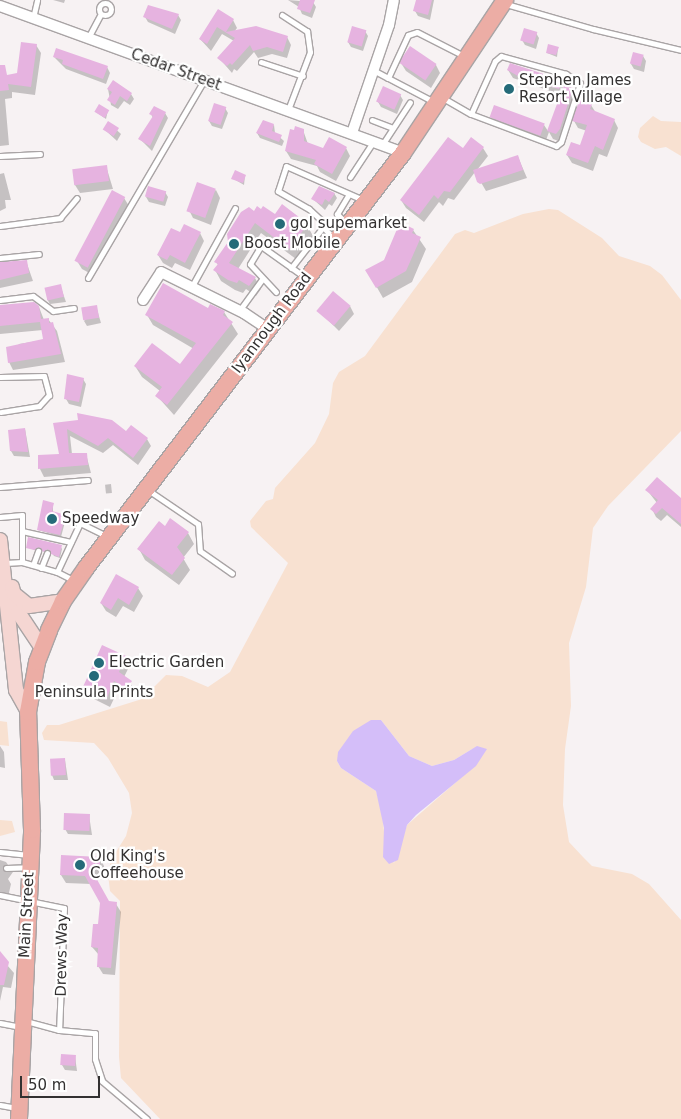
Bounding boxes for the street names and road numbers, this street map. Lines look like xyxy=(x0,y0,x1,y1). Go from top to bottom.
street label: Cedar Street xyxy=(128,45,224,95)
street label: Iyannough Road xyxy=(228,269,316,377)
street label: Main Street xyxy=(16,872,38,958)
street label: Drews Way xyxy=(52,913,72,997)

